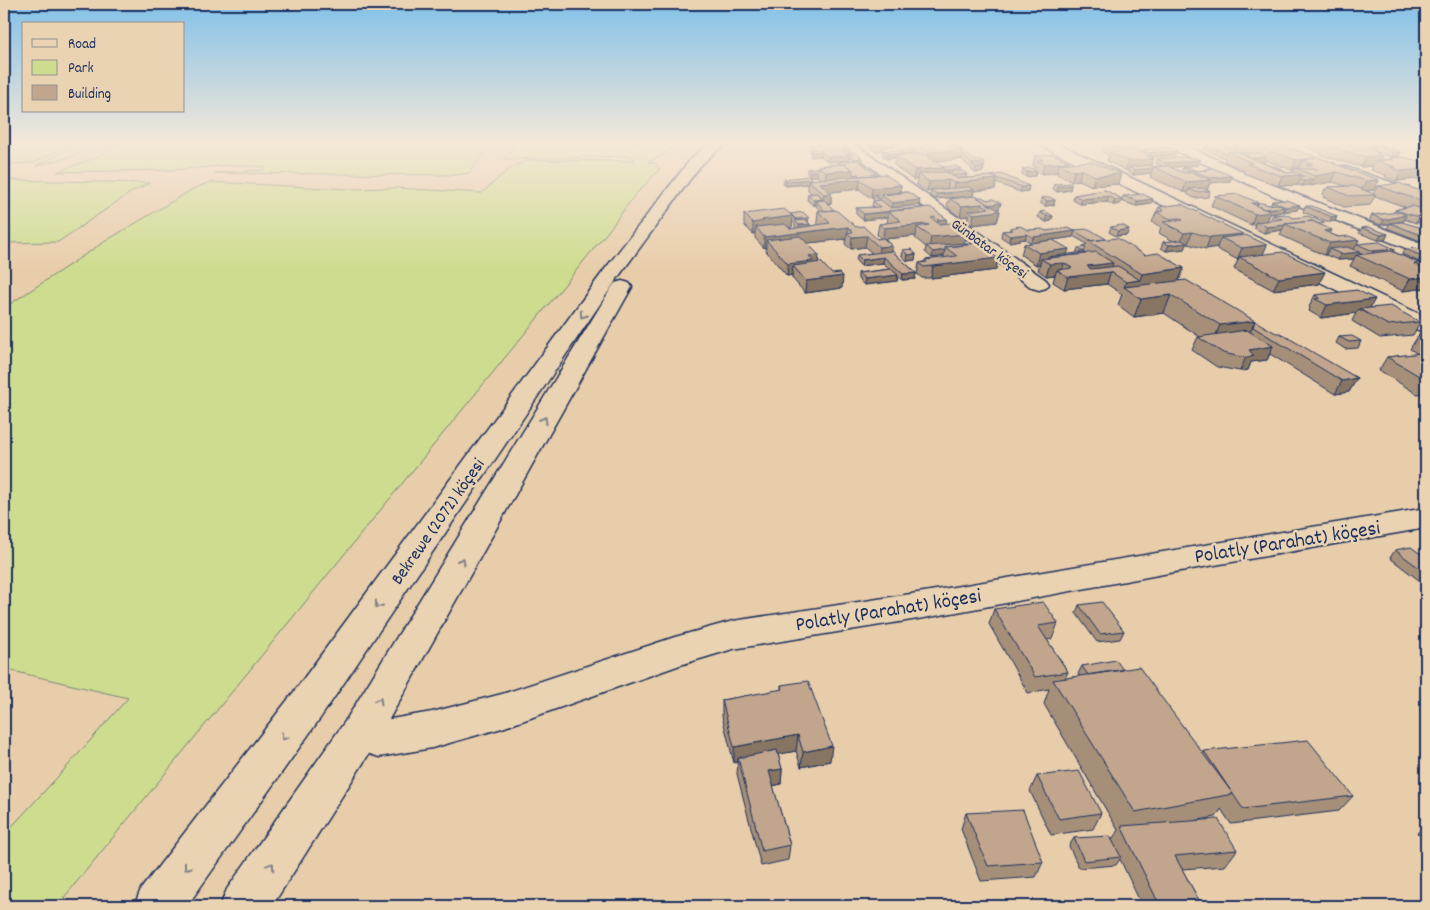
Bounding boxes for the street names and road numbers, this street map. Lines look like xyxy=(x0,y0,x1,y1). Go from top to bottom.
street label: Günbatar köçesi xyxy=(946,214,1032,285)
street label: Bekrewe (2072) köçesi xyxy=(386,454,492,591)
street label: Polatly (Parahat) köçesi xyxy=(1192,514,1383,573)
street label: Polatly (Parahat) köçesi xyxy=(793,582,984,641)

